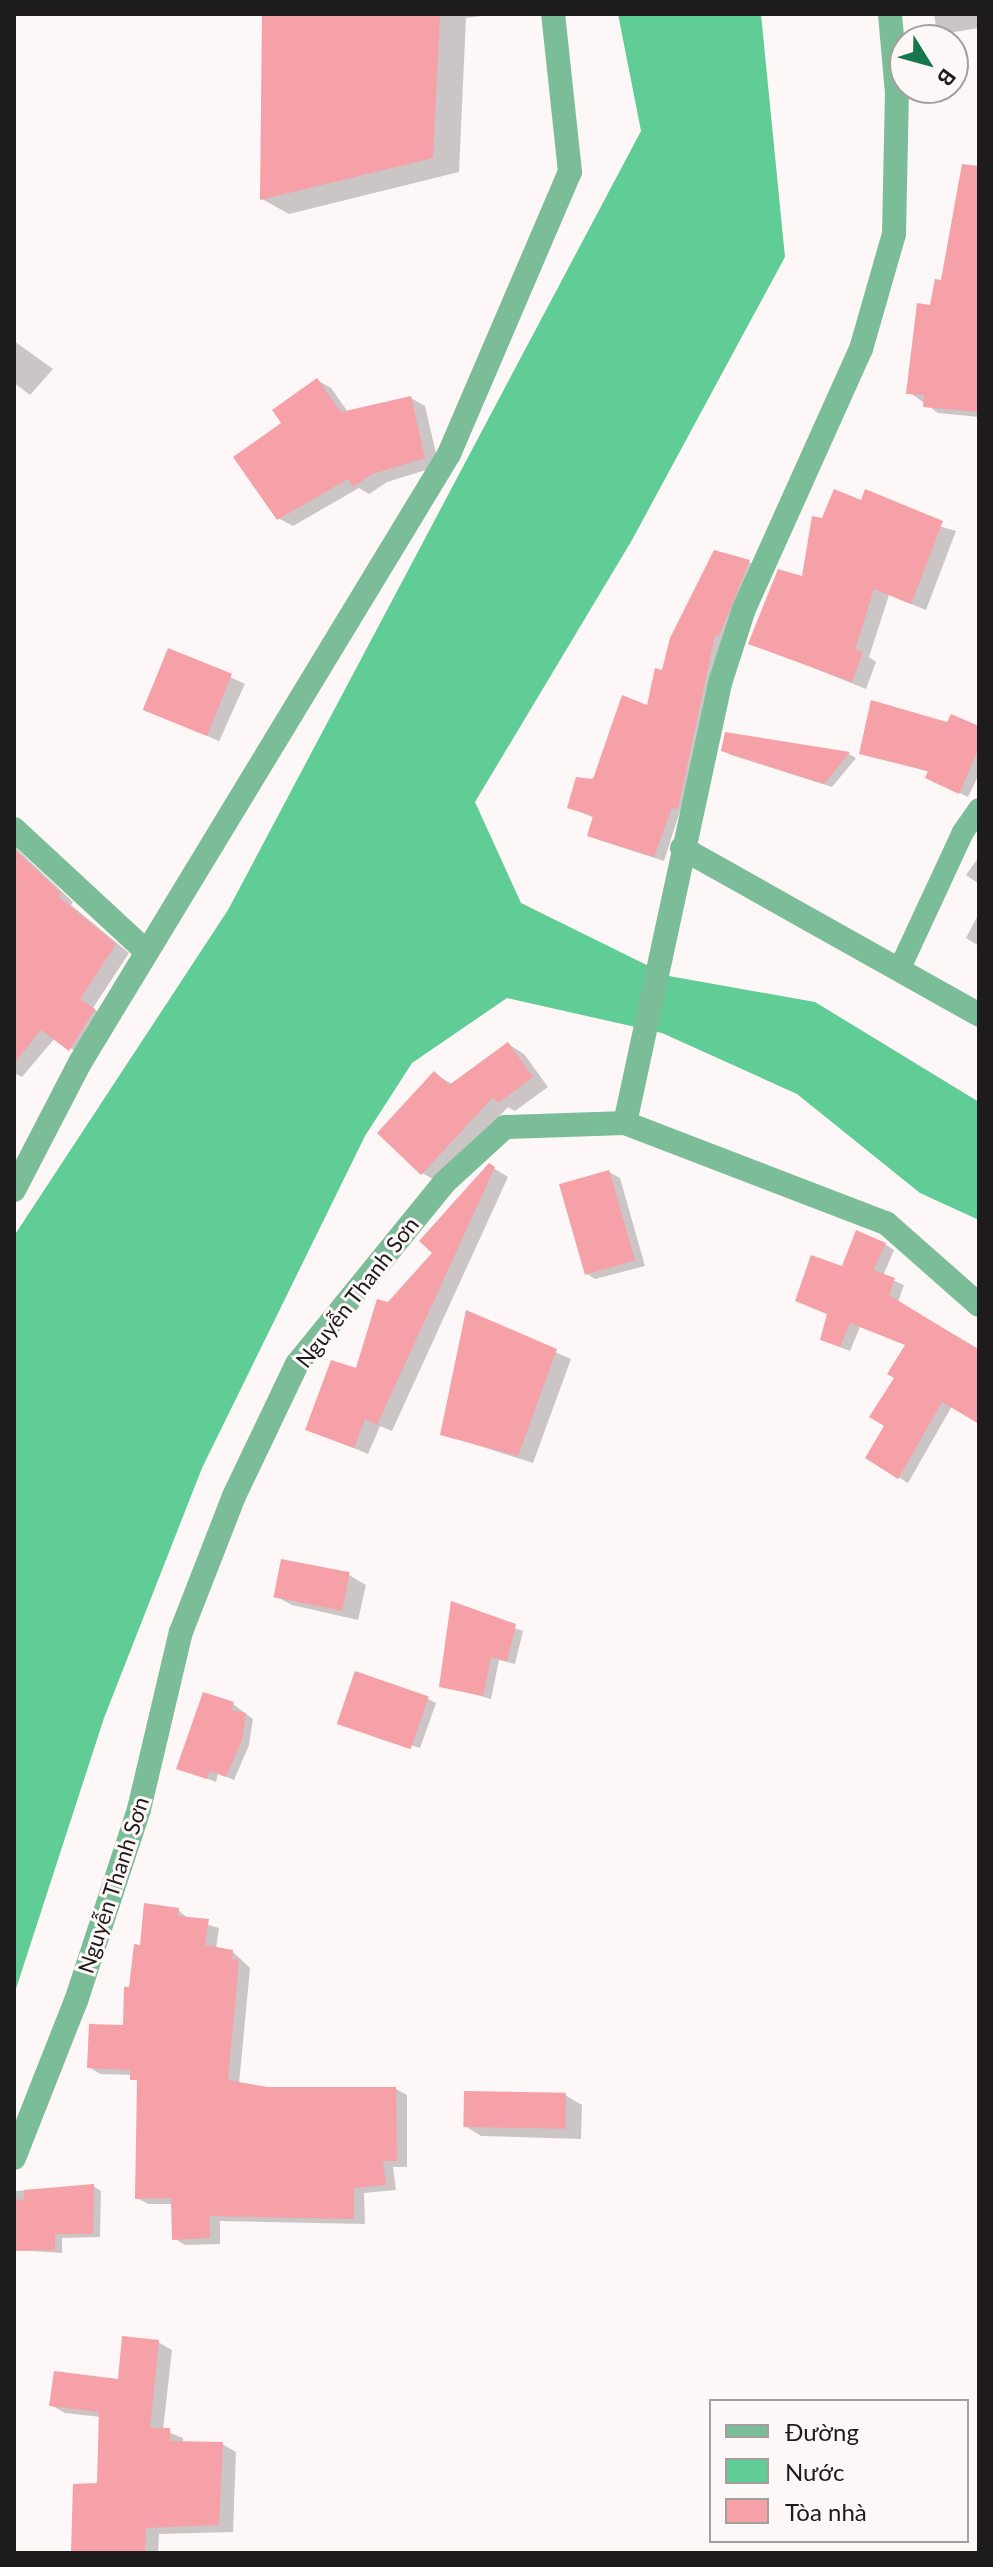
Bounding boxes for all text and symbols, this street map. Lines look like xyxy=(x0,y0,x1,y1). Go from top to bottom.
north arrow xyxy=(889,24,969,104)
text: B xyxy=(932,64,962,91)
street label: Nguyễn Thanh Sơn xyxy=(290,1211,424,1373)
street label: Nguyễn Thanh Sơn xyxy=(72,1793,154,1977)
legend xyxy=(709,2399,969,2543)
text: Đường xyxy=(785,2417,859,2446)
text: Nước xyxy=(785,2457,844,2486)
text: Tòa nhà xyxy=(785,2497,867,2526)

